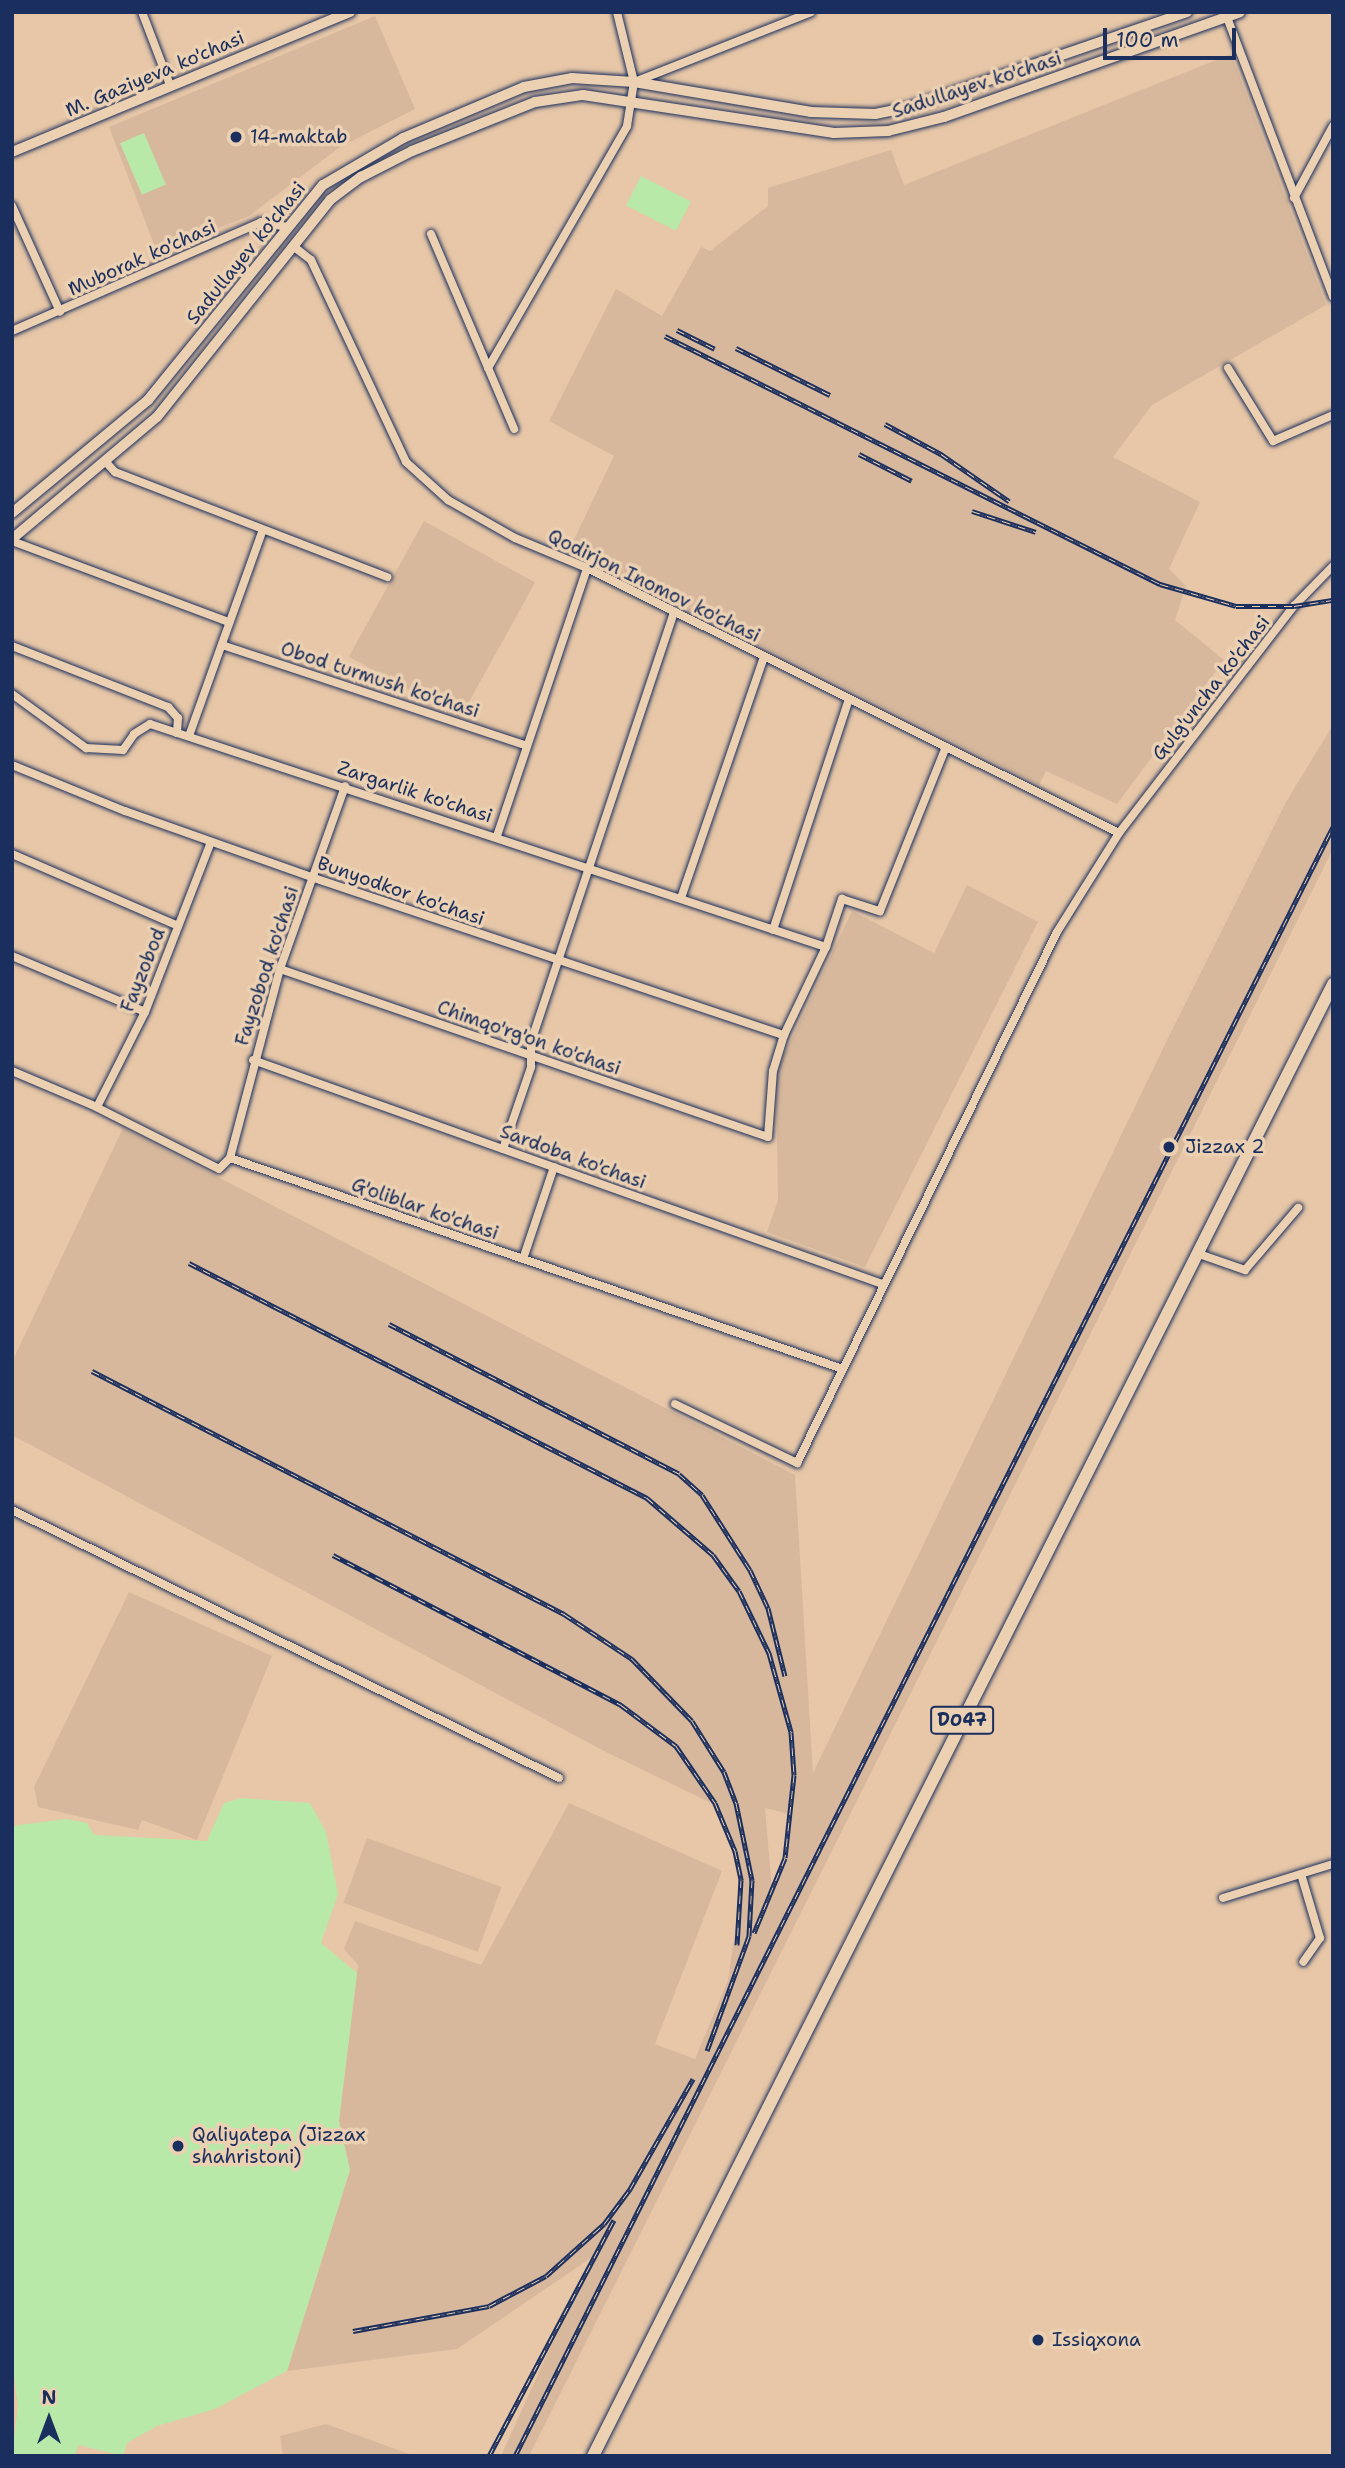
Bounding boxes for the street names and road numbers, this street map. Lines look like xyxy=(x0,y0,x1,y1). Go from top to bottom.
street label: M. Gaziyeva ko'chasi xyxy=(62,26,248,122)
street label: Sadullayev ko'chasi xyxy=(889,47,1065,123)
street label: Sadullayev ko'chasi xyxy=(182,177,310,329)
street label: Muborak ko'chasi xyxy=(65,215,219,301)
street label: Qodirjon Inomov ko'chasi xyxy=(544,525,764,647)
street label: Gulg'uncha ko'chasi xyxy=(1147,611,1275,765)
street label: Obod turmush ko'chasi xyxy=(278,637,482,723)
street label: Zargarlik ko'chasi xyxy=(335,756,495,828)
street label: Bunyodkor ko'chasi xyxy=(314,852,488,930)
street label: Fayzobod ko'chasi xyxy=(230,883,304,1049)
street label: Fayzobod xyxy=(116,925,170,1015)
street label: Chimqo'rg'on ko'chasi xyxy=(434,996,624,1080)
street label: Sardoba ko'chasi xyxy=(497,1120,649,1194)
street label: G'oliblar ko'chasi xyxy=(348,1173,502,1245)
road number: D047 xyxy=(929,1706,995,1735)

